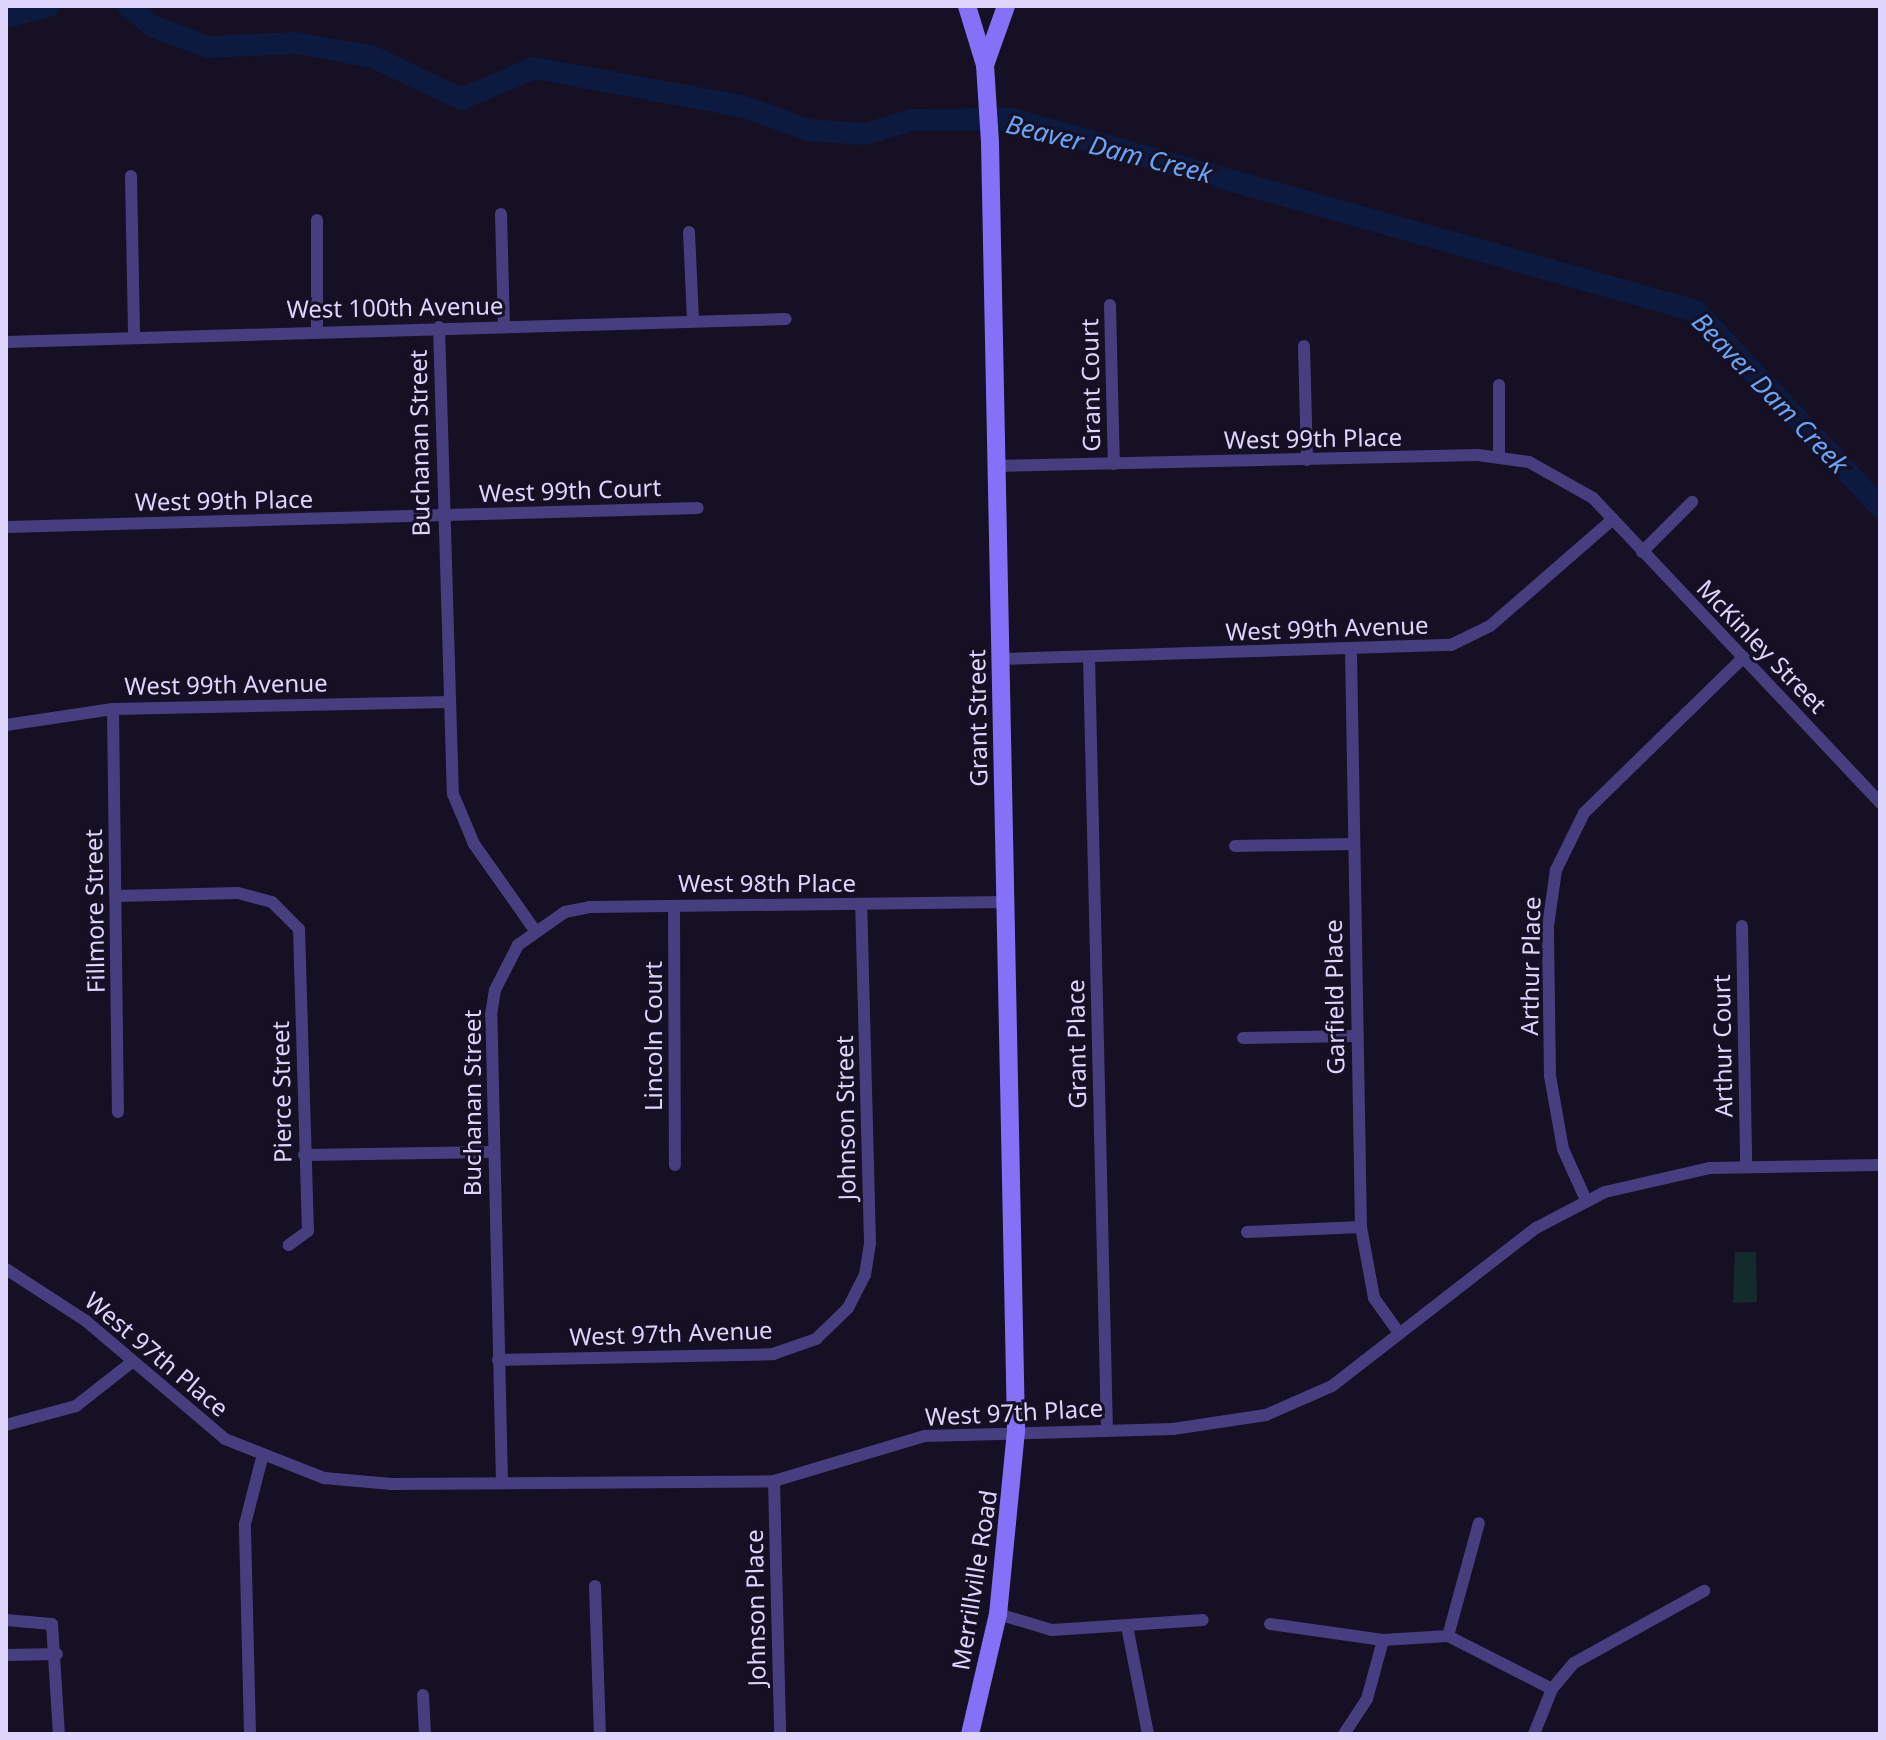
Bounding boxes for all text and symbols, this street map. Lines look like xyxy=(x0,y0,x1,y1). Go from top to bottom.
water label: Beaver Dam Creek xyxy=(1003,108,1215,190)
street label: West 100th Avenue xyxy=(286,291,504,323)
water label: Beaver Dam Creek xyxy=(1685,306,1855,480)
street label: Grant Court xyxy=(1074,318,1106,452)
street label: Buchanan Street xyxy=(403,349,435,537)
street label: West 99th Place xyxy=(1224,422,1402,454)
street label: West 99th Court xyxy=(479,472,661,508)
street label: West 99th Place xyxy=(135,484,313,516)
street label: McKinley Street xyxy=(1691,573,1833,719)
street label: West 99th Avenue xyxy=(1225,610,1429,646)
street label: Grant Street xyxy=(961,649,993,787)
street label: West 99th Avenue xyxy=(124,668,328,700)
street label: Fillmore Street xyxy=(78,829,110,993)
street label: West 98th Place xyxy=(678,869,856,897)
street label: Arthur Place xyxy=(1514,896,1546,1036)
street label: Garfield Place xyxy=(1318,919,1350,1075)
street label: Lincoln Court xyxy=(639,961,667,1111)
street label: Arthur Court xyxy=(1706,974,1738,1118)
street label: Grant Place xyxy=(1060,979,1092,1109)
street label: Buchanan Street xyxy=(458,1010,486,1196)
street label: Pierce Street xyxy=(265,1021,297,1163)
street label: Johnson Street xyxy=(829,1035,861,1201)
street label: West 97th Place xyxy=(79,1286,235,1422)
street label: West 97th Avenue xyxy=(569,1315,773,1351)
street label: West 97th Place xyxy=(924,1393,1104,1431)
street label: Merrillville Road xyxy=(946,1488,1002,1672)
street label: Johnson Place xyxy=(739,1529,771,1687)

